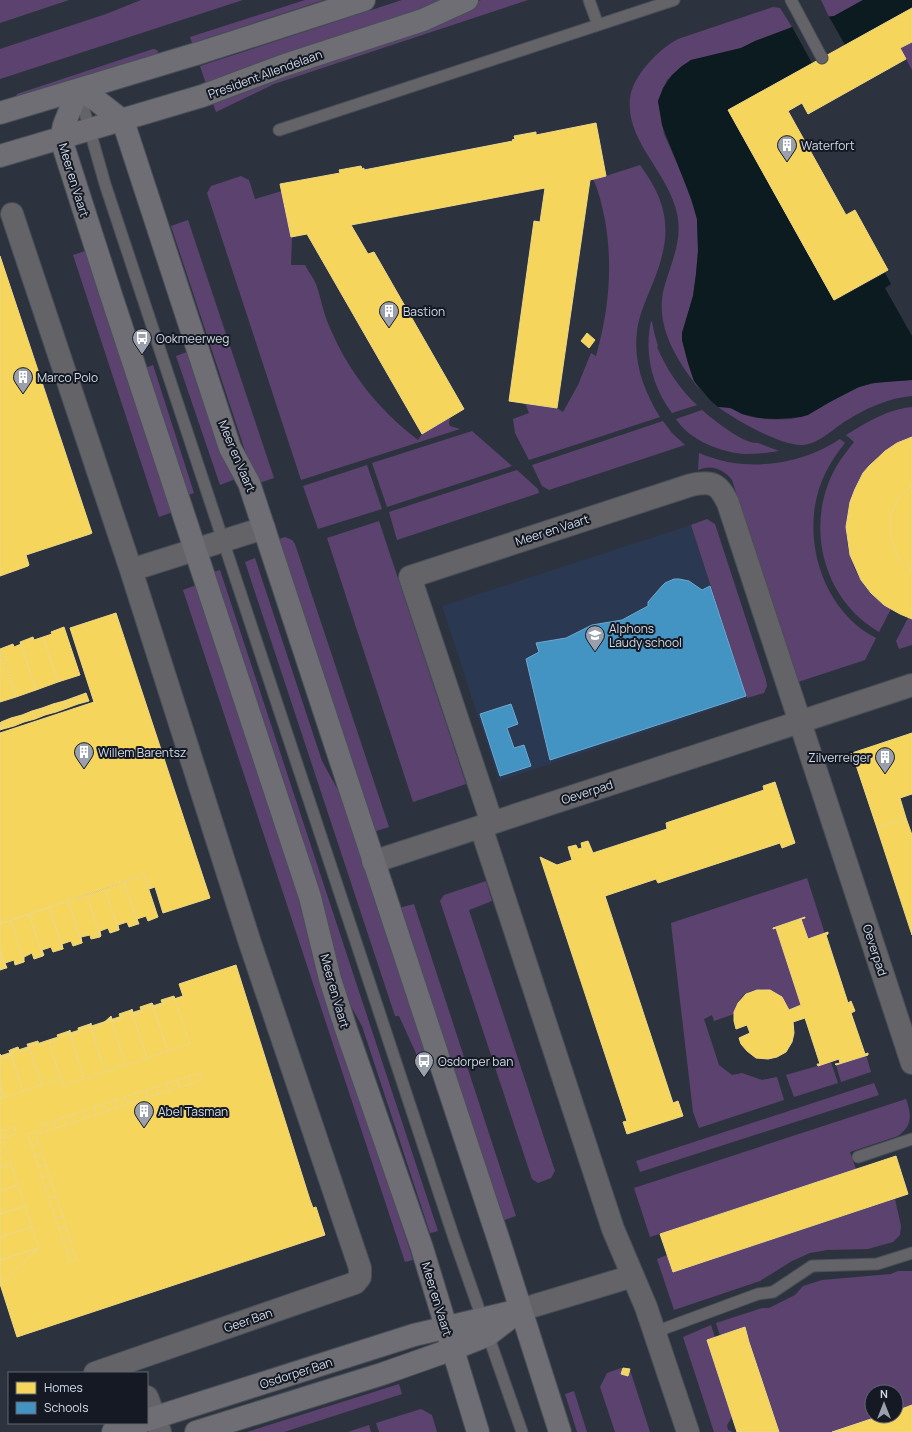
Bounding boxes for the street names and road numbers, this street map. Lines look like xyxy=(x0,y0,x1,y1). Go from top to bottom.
street label: President Allendelaan xyxy=(206,45,324,103)
street label: Meer en Vaart xyxy=(55,141,93,219)
street label: Meer en Vaart xyxy=(214,418,260,495)
street label: Meer en Vaart xyxy=(513,510,591,550)
street label: Oeverpad xyxy=(559,776,615,808)
street label: Oeverpad xyxy=(859,922,891,978)
street label: Meer en Vaart xyxy=(316,952,354,1030)
street label: Meer en Vaart xyxy=(418,1260,456,1338)
street label: Geer Ban xyxy=(221,1304,275,1336)
street label: Osdorper Ban xyxy=(257,1353,335,1393)

